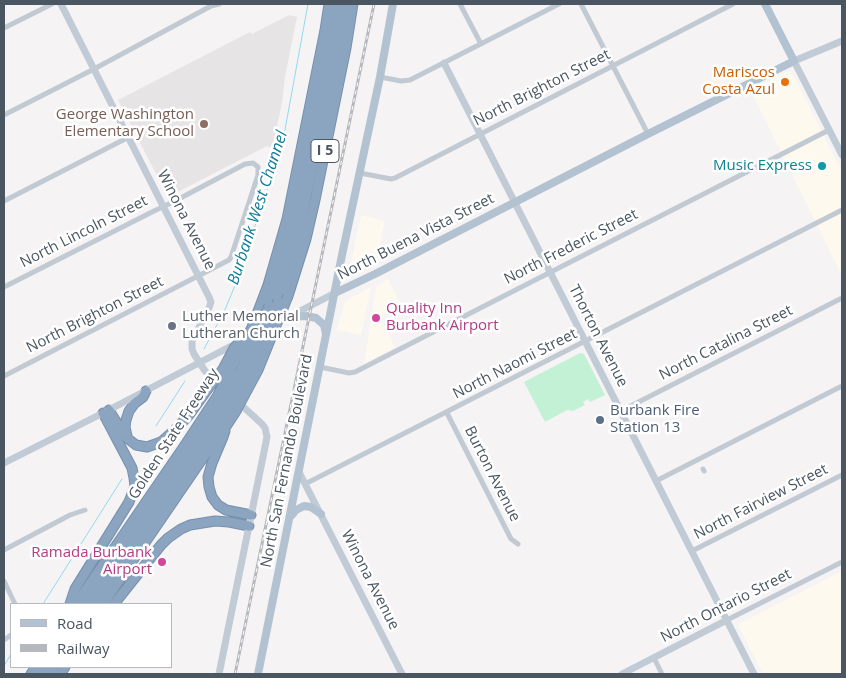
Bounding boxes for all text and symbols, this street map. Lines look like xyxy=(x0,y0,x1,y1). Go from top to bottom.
street label: North Brighton Street xyxy=(471,46,613,130)
place label: Mariscos Costa Azul xyxy=(702,64,775,99)
marker: Mariscos Costa Azul xyxy=(779,76,791,88)
place label: George Washington Elementary School xyxy=(56,106,194,141)
marker: George Washington Elementary School xyxy=(198,118,210,130)
water label: Burbank West Channel xyxy=(224,129,292,287)
road number: I 5 xyxy=(311,140,339,162)
place label: Music Express xyxy=(713,157,812,175)
marker: Music Express xyxy=(816,160,828,172)
street label: Winona Avenue xyxy=(153,167,219,273)
street label: North Buena Vista Street xyxy=(335,190,497,284)
street label: North Lincoln Street xyxy=(17,192,151,272)
street label: North Frederic Street xyxy=(501,205,641,289)
street label: North Brighton Street xyxy=(24,273,166,357)
street label: Thorton Avenue xyxy=(564,282,632,390)
place label: Quality Inn Burbank Airport xyxy=(386,300,499,335)
street label: North Catalina Street xyxy=(656,302,796,384)
place label: Luther Memorial Lutheran Church xyxy=(182,308,300,343)
marker: Quality Inn Burbank Airport xyxy=(370,312,382,324)
marker: Luther Memorial Lutheran Church xyxy=(166,320,178,332)
street label: North Naomi Street xyxy=(450,325,580,403)
street label: North San Fernando Boulevard xyxy=(257,353,317,569)
street label: Golden State Freeway xyxy=(125,365,223,503)
place label: Burbank Fire Station 13 xyxy=(610,402,700,437)
marker: Burbank Fire Station 13 xyxy=(594,414,606,426)
street label: Burton Avenue xyxy=(460,423,524,525)
street label: North Fairview Street xyxy=(691,460,831,544)
street label: Winona Avenue xyxy=(337,527,403,633)
place label: Ramada Burbank Airport xyxy=(31,544,152,579)
marker: Ramada Burbank Airport xyxy=(156,556,168,568)
street label: North Ontario Street xyxy=(658,565,794,647)
legend xyxy=(10,603,172,668)
text: Road xyxy=(57,613,93,633)
text: Railway xyxy=(57,638,110,658)

